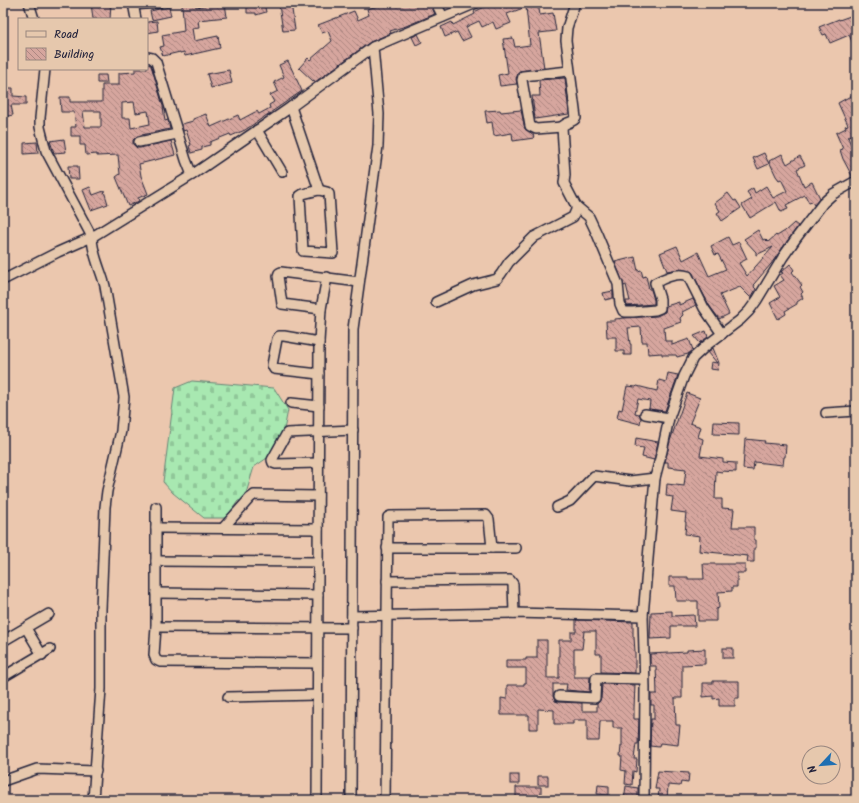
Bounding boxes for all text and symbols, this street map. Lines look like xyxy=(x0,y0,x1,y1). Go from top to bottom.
legend xyxy=(18,18,148,70)
text: Road xyxy=(54,25,79,44)
text: Building xyxy=(54,45,94,64)
north arrow xyxy=(801,745,841,785)
text: N xyxy=(803,762,823,776)

